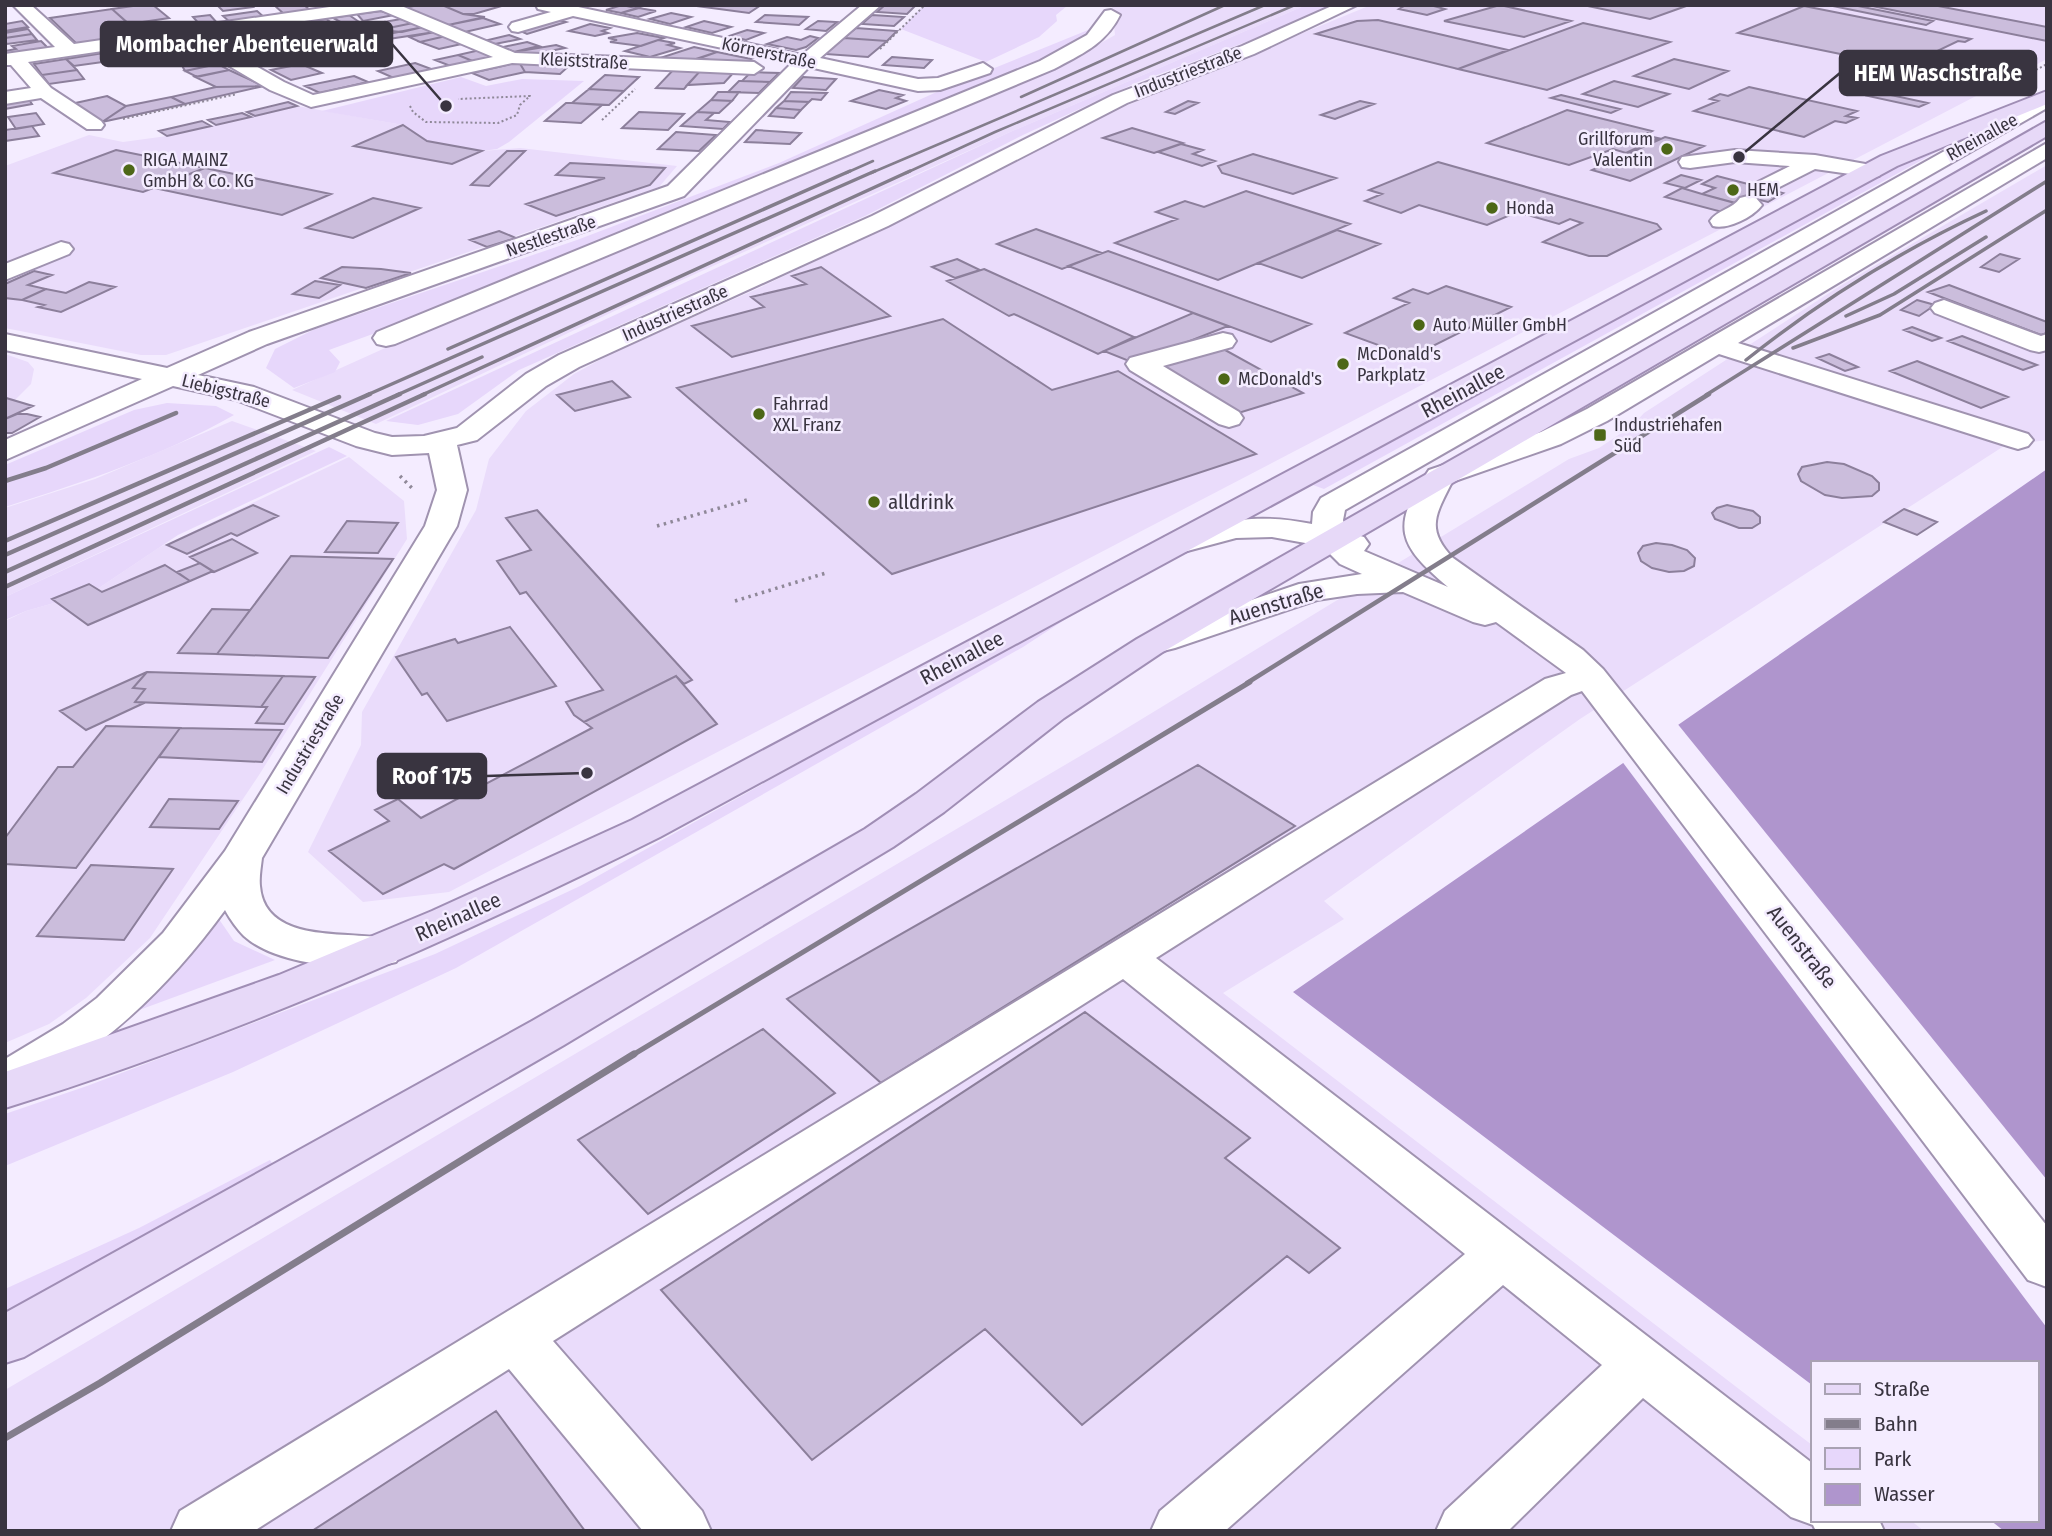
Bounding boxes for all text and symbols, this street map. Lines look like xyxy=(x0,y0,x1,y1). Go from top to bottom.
callout: Mombacher Abenteuerwald xyxy=(101,22,392,66)
text: Mombacher Abenteuerwald xyxy=(116,30,378,58)
street label: Körnerstraße xyxy=(720,32,818,74)
street label: Industriestraße xyxy=(1131,41,1245,103)
street label: Kleiststraße xyxy=(540,48,629,74)
callout: HEM Waschstraße xyxy=(1840,51,2036,95)
text: HEM Waschstraße xyxy=(1854,59,2023,87)
street label: Rheinallee xyxy=(1943,108,2022,166)
place label: Grillforum Valentin xyxy=(1578,128,1653,171)
marker: Grillforum Valentin xyxy=(1659,141,1675,157)
place label: RIGA MAINZ GmbH & Co. KG xyxy=(143,149,254,192)
marker: RIGA MAINZ GmbH & Co. KG xyxy=(121,162,137,178)
place label: HEM xyxy=(1747,179,1779,201)
marker: HEM xyxy=(1725,182,1741,198)
place label: Honda xyxy=(1506,197,1555,219)
marker: Honda xyxy=(1484,200,1500,216)
street label: Nestlestraße xyxy=(503,210,599,262)
street label: Industriestraße xyxy=(619,280,731,346)
place label: Auto Müller GmbH xyxy=(1433,314,1567,336)
marker: Auto Müller GmbH xyxy=(1411,317,1427,333)
place label: McDonald's Parkplatz xyxy=(1357,343,1441,386)
marker: McDonald's Parkplatz xyxy=(1335,356,1351,372)
street label: Rheinallee xyxy=(1417,358,1509,424)
place label: McDonald's xyxy=(1238,368,1322,390)
street label: Liebigstraße xyxy=(179,369,273,413)
marker: McDonald's xyxy=(1216,371,1232,387)
place label: Fahrrad XXL Franz xyxy=(773,393,841,436)
marker: Fahrrad XXL Franz xyxy=(751,406,767,422)
place label: Industriehafen Süd xyxy=(1614,414,1723,457)
marker: Industriehafen Süd xyxy=(1592,427,1608,443)
place label: alldrink xyxy=(888,489,954,515)
marker: alldrink xyxy=(866,494,882,510)
street label: Auenstraße xyxy=(1225,577,1327,631)
street label: Rheinallee xyxy=(916,625,1008,691)
street label: Industriestraße xyxy=(271,690,349,798)
callout: Roof 175 xyxy=(378,754,486,798)
text: Roof 175 xyxy=(392,762,472,790)
street label: Rheinallee xyxy=(411,887,505,947)
street label: Auenstraße xyxy=(1762,900,1842,994)
legend xyxy=(1811,1361,2038,1522)
text: Straße xyxy=(1874,1376,1930,1402)
text: Bahn xyxy=(1874,1411,1918,1437)
text: Park xyxy=(1874,1446,1912,1472)
text: Wasser xyxy=(1874,1481,1935,1507)

